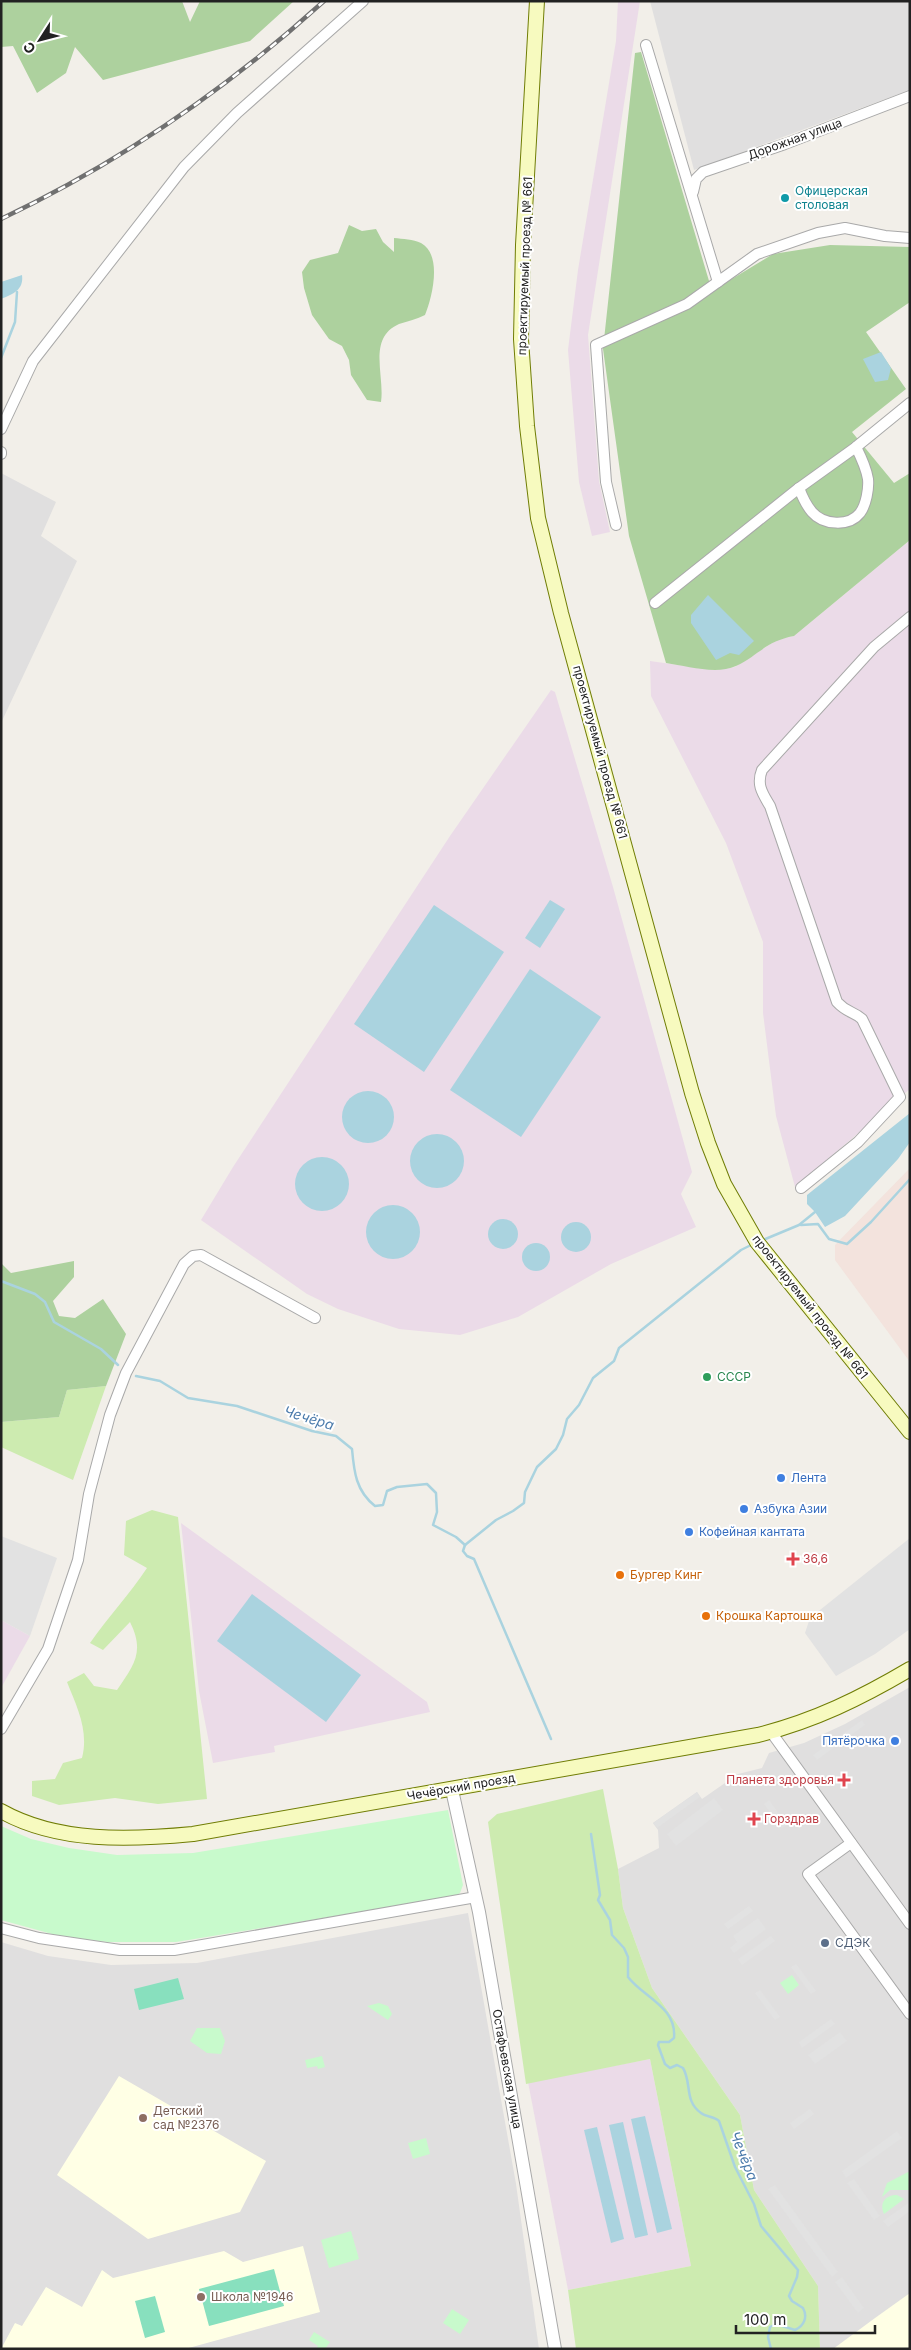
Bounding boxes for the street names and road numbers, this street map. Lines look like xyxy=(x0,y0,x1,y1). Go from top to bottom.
street label: Дорожная улица xyxy=(746,115,844,163)
street label: проектируемый проезд № 661 xyxy=(514,176,535,356)
street label: проектируемый проезд № 661 xyxy=(570,664,631,840)
street label: проектируемый проезд № 661 xyxy=(749,1232,871,1382)
street label: Чечёрский проезд xyxy=(406,1770,517,1803)
street label: Остафьевская улица xyxy=(490,2008,525,2130)

